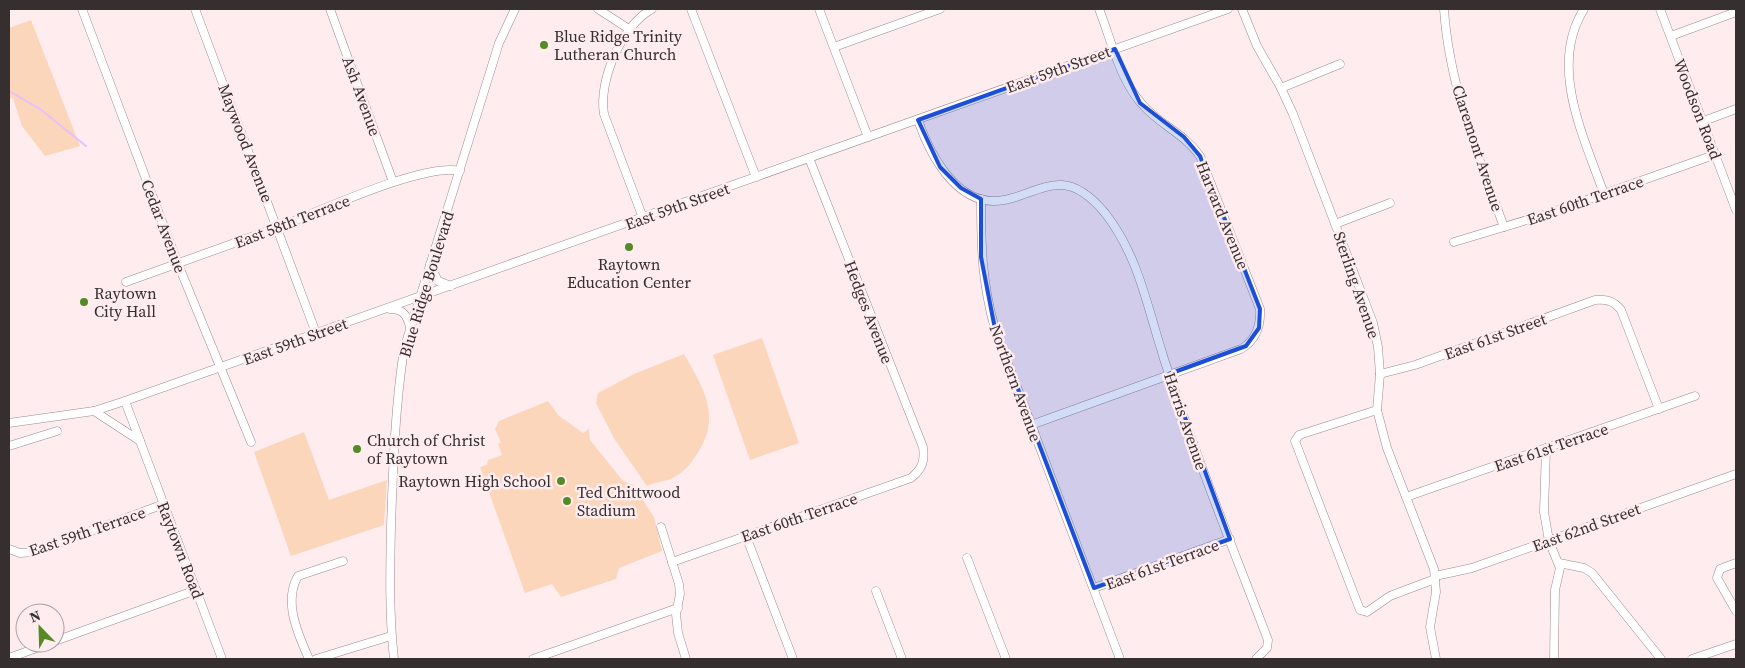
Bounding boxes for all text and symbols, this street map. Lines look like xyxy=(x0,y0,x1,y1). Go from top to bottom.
place label: Blue Ridge Trinity Lutheran Church xyxy=(554,25,683,65)
marker: Blue Ridge Trinity Lutheran Church xyxy=(538,39,550,51)
street label: East 59th Street xyxy=(1003,40,1114,98)
street label: Ash Avenue xyxy=(337,53,387,139)
street label: Woodson Road xyxy=(1669,55,1727,163)
street label: Maywood Avenue xyxy=(213,81,279,205)
street label: Claremont Avenue xyxy=(1447,82,1509,214)
street label: Harvard Avenue xyxy=(1191,158,1255,272)
street label: East 60th Terrace xyxy=(1524,170,1646,230)
street label: Cedar Avenue xyxy=(136,176,192,276)
street label: East 59th Street xyxy=(622,177,733,235)
street label: East 58th Terrace xyxy=(231,189,353,253)
street label: Blue Ridge Boulevard xyxy=(393,208,459,360)
street label: Sterling Avenue xyxy=(1328,229,1386,341)
marker: Raytown Education Center xyxy=(623,241,635,253)
place label: Raytown Education Center xyxy=(567,253,691,293)
street label: Hedges Avenue xyxy=(839,257,899,367)
place label: Raytown City Hall xyxy=(94,282,157,322)
marker: Raytown City Hall xyxy=(78,296,90,308)
street label: East 61st Street xyxy=(1441,307,1550,365)
street label: East 59th Street xyxy=(240,312,351,370)
street label: Northern Avenue xyxy=(985,321,1047,445)
street label: Harris Avenue xyxy=(1159,369,1213,473)
street label: East 61st Terrace xyxy=(1491,417,1611,477)
place label: Church of Christ of Raytown xyxy=(367,429,486,469)
marker: Church of Christ of Raytown xyxy=(351,443,363,455)
place label: Raytown High School xyxy=(398,470,551,492)
marker: Raytown High School xyxy=(555,475,567,487)
place label: Ted Chittwood Stadium xyxy=(577,481,680,521)
street label: East 60th Terrace xyxy=(738,487,860,547)
marker: Ted Chittwood Stadium xyxy=(561,495,573,507)
street label: East 62nd Street xyxy=(1529,497,1644,557)
street label: Raytown Road xyxy=(152,498,210,602)
street label: East 59th Terrace xyxy=(26,501,148,561)
street label: East 61st Terrace xyxy=(1102,533,1222,595)
north arrow xyxy=(15,603,65,653)
text: N xyxy=(26,605,44,627)

